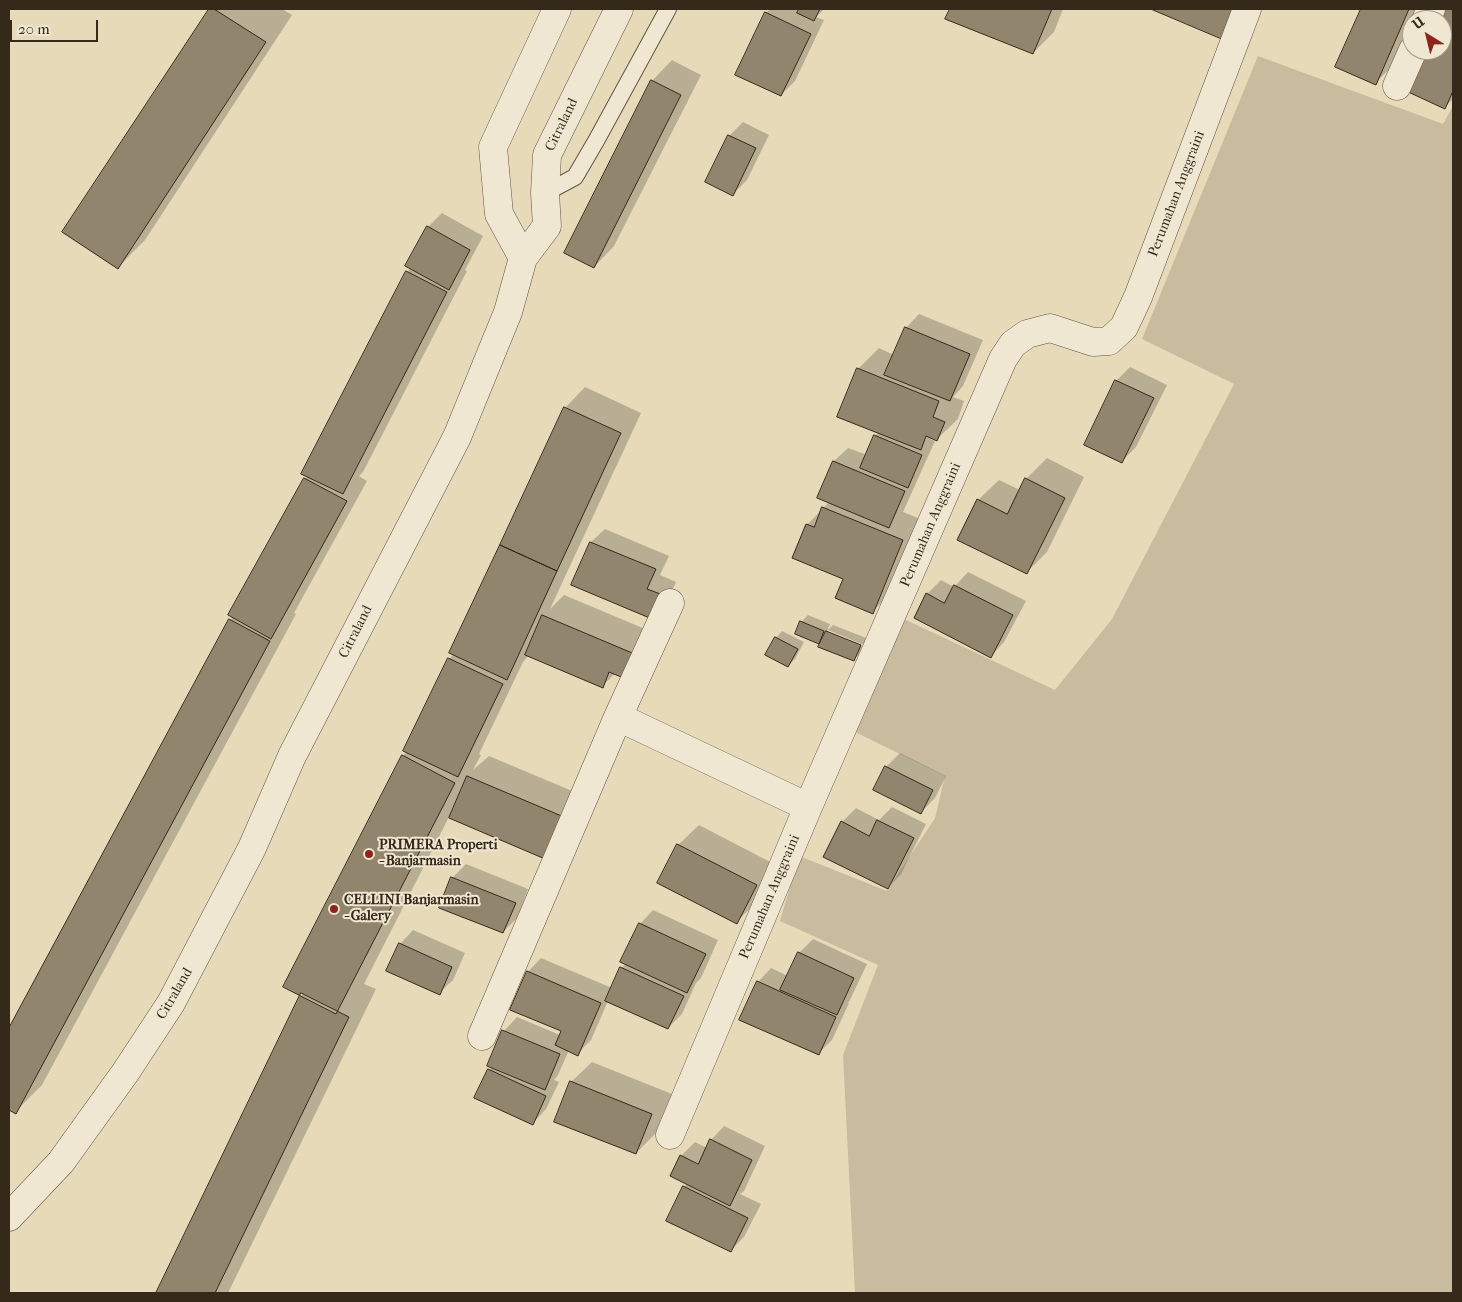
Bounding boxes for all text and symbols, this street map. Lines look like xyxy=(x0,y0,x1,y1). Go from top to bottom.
scale bar xyxy=(12,10,100,42)
north arrow xyxy=(1402,10,1452,60)
text: U xyxy=(1409,13,1428,33)
text: 20 m xyxy=(18,20,50,38)
street label: Citraland xyxy=(542,96,582,154)
street label: Perumahan Anggraini xyxy=(1145,129,1209,259)
street label: Perumahan Anggraini xyxy=(897,460,965,590)
street label: Citraland xyxy=(336,603,376,661)
street label: Perumahan Anggraini xyxy=(736,832,804,962)
place label: PRIMERA Properti - Banjarmasin xyxy=(379,838,498,870)
marker: PRIMERA Properti - Banjarmasin xyxy=(363,848,375,860)
place label: CELLINI Banjarmasin - Galery xyxy=(344,893,479,926)
marker: CELLINI Banjarmasin - Galery xyxy=(328,903,340,915)
street label: Citraland xyxy=(154,965,196,1023)

